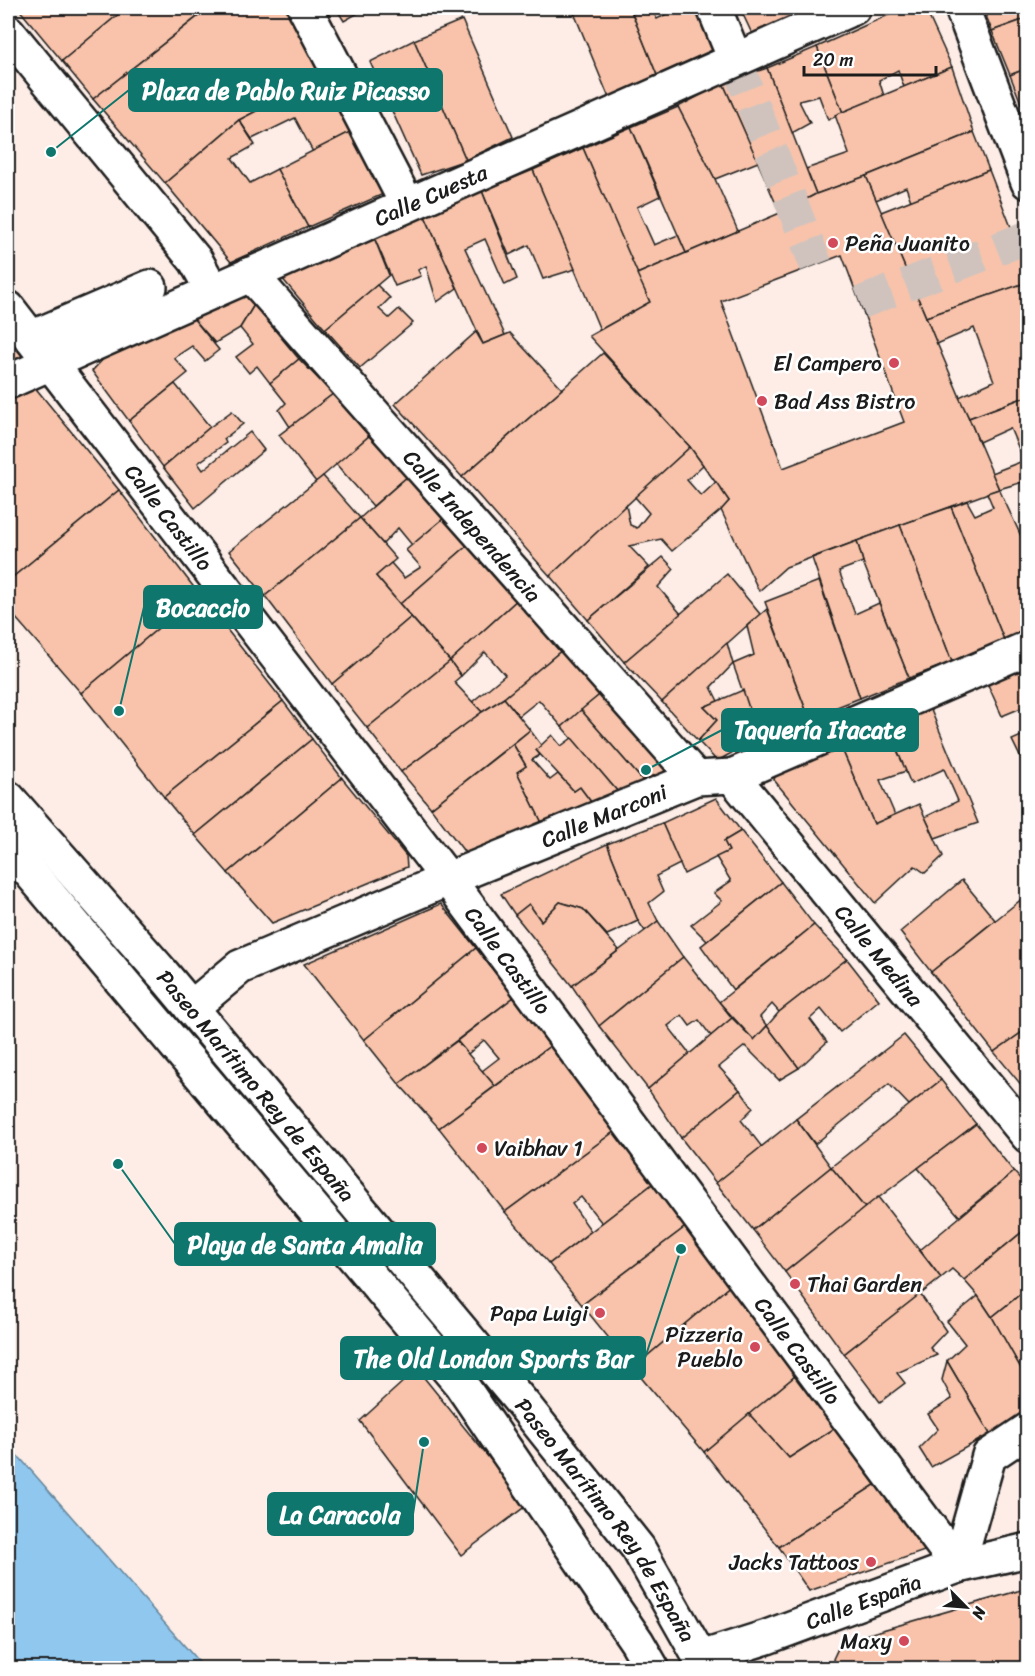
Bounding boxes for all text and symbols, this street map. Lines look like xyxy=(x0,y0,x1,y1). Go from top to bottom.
scale bar xyxy=(804,39,936,77)
text: 20 m xyxy=(813,44,853,76)
callout: Plaza de Pablo Ruiz Picasso xyxy=(129,69,442,111)
text: Plaza de Pablo Ruiz Picasso xyxy=(142,70,431,112)
street label: Calle Cuesta xyxy=(367,153,495,238)
place label: Peña Juanito xyxy=(845,224,970,263)
marker: Peña Juanito xyxy=(826,236,840,250)
place label: El Campero xyxy=(773,344,882,383)
marker: El Campero xyxy=(887,356,901,370)
place label: Bad Ass Bistro xyxy=(774,382,915,421)
marker: Bad Ass Bistro xyxy=(755,394,769,408)
street label: Calle Independencia xyxy=(393,440,552,612)
street label: Calle Castillo xyxy=(114,455,223,580)
callout: Bocaccio xyxy=(144,586,262,628)
text: Bocaccio xyxy=(156,587,251,629)
callout: Taquería Itacate xyxy=(722,709,918,751)
text: Taquería Itacate xyxy=(734,709,907,751)
street label: Calle Marconi xyxy=(535,772,674,859)
street label: Calle Medina xyxy=(824,895,934,1017)
street label: Calle Castillo xyxy=(454,898,562,1023)
street label: Paseo Marítimo Rey de España xyxy=(147,961,365,1211)
place label: Vaibhav 1 xyxy=(494,1129,583,1168)
marker: Vaibhav 1 xyxy=(475,1141,489,1155)
callout: Playa de Santa Amalia xyxy=(175,1223,435,1265)
text: Playa de Santa Amalia xyxy=(187,1224,424,1266)
place label: Thai Garden xyxy=(807,1265,922,1304)
marker: Thai Garden xyxy=(788,1277,802,1291)
street label: Calle Castillo xyxy=(744,1288,851,1414)
place label: Papa Luigi xyxy=(490,1294,589,1333)
marker: Papa Luigi xyxy=(593,1306,607,1320)
place label: Pizzeria Pueblo xyxy=(665,1315,743,1379)
callout: The Old London Sports Bar xyxy=(341,1337,645,1379)
text: The Old London Sports Bar xyxy=(353,1338,635,1380)
marker: Pizzeria Pueblo xyxy=(748,1340,762,1354)
street label: Paseo Marítimo Rey de España xyxy=(505,1388,707,1650)
callout: La Caracola xyxy=(268,1493,413,1535)
text: La Caracola xyxy=(279,1494,402,1536)
place label: Jacks Tattoos xyxy=(728,1543,860,1582)
marker: Jacks Tattoos xyxy=(864,1555,878,1569)
street label: Calle España xyxy=(800,1562,927,1641)
north arrow xyxy=(936,1577,996,1637)
text: N xyxy=(963,1601,995,1625)
place label: Maxy xyxy=(840,1622,893,1661)
marker: Maxy xyxy=(897,1634,911,1648)

